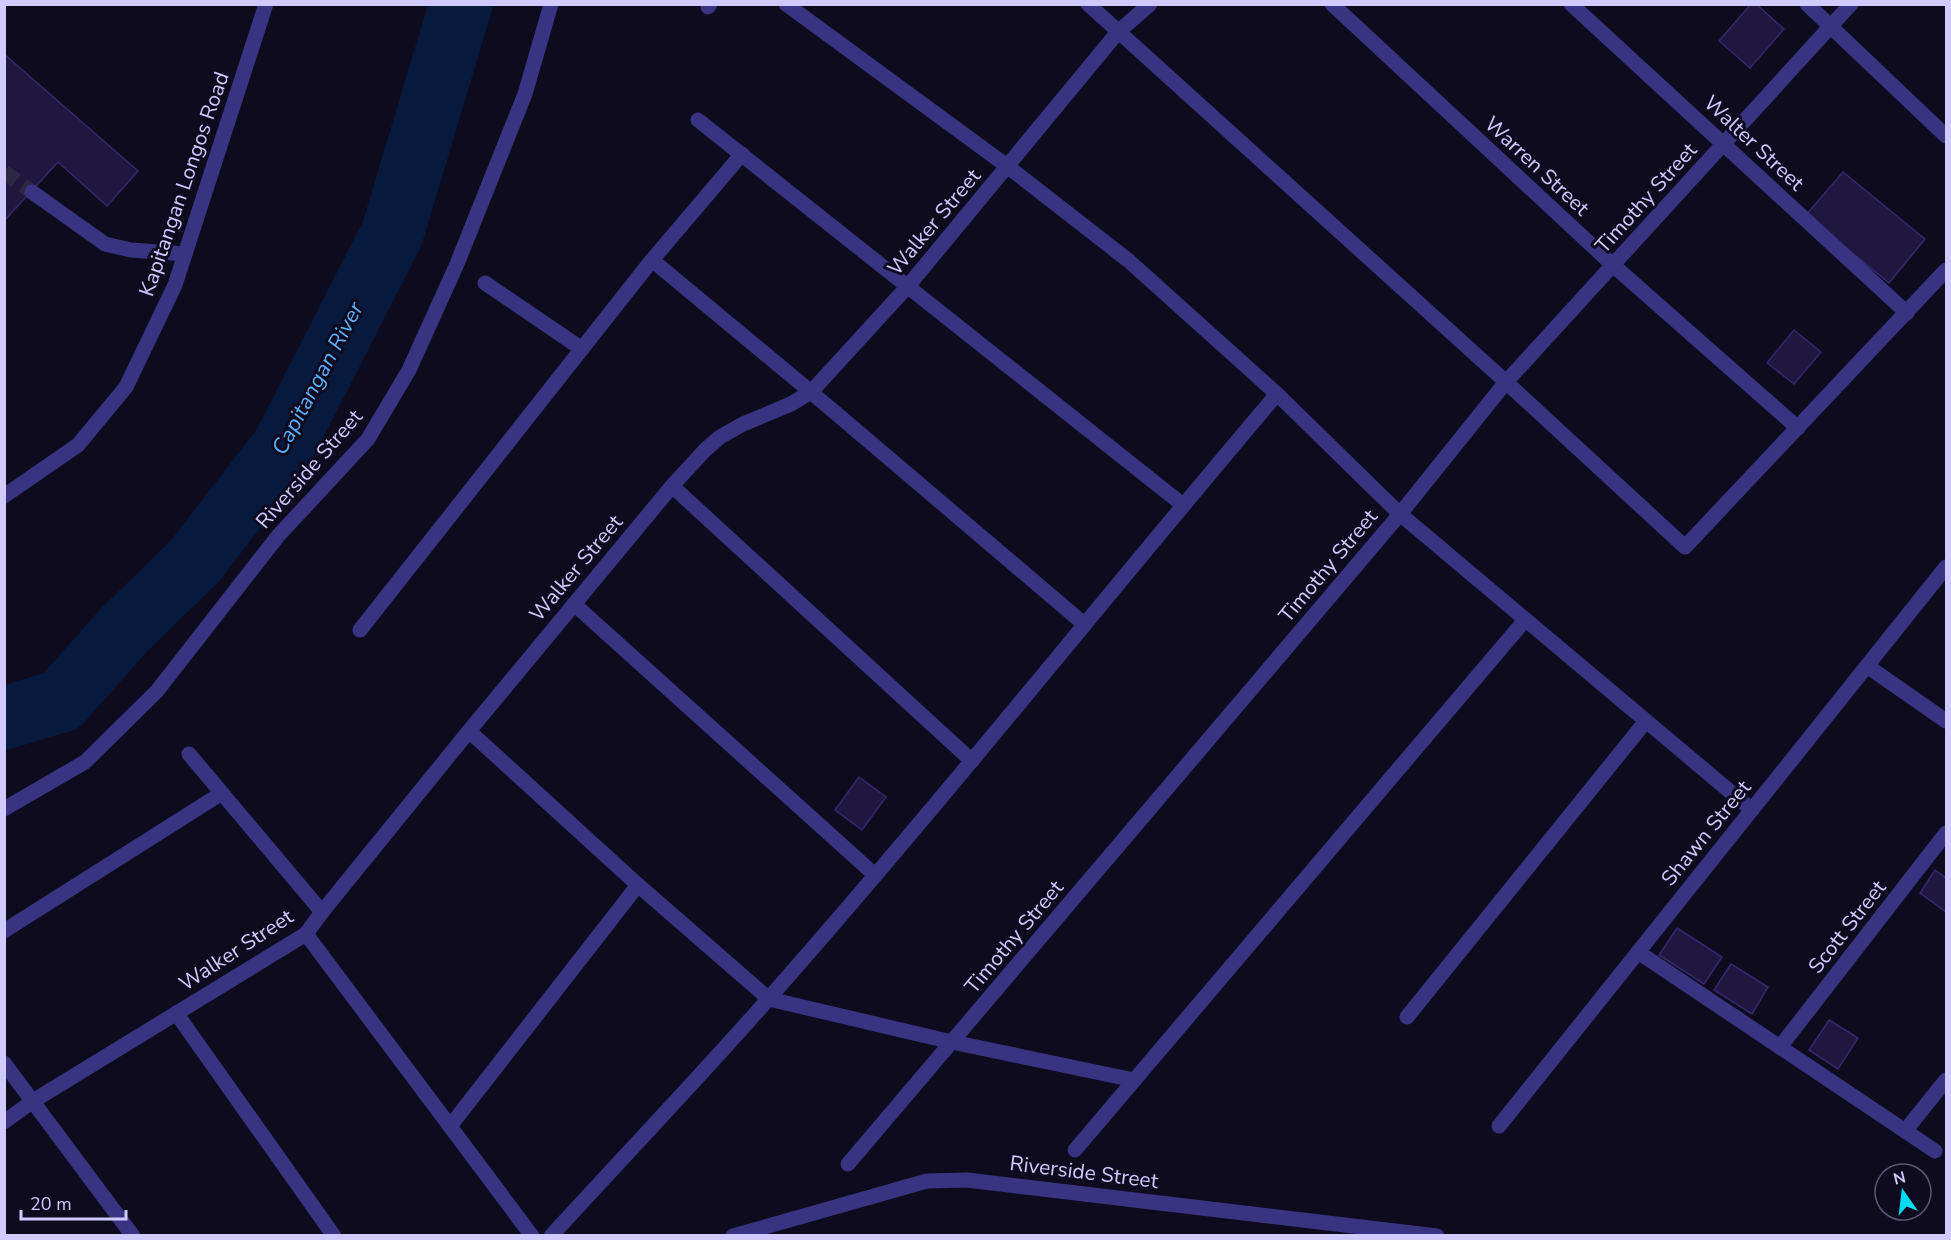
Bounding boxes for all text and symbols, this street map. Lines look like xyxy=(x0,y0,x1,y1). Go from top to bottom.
street label: Kapitangan Longos Road xyxy=(132,68,236,300)
street label: Walter Street xyxy=(1698,89,1811,197)
street label: Warren Street xyxy=(1479,110,1596,222)
street label: Timothy Street xyxy=(1589,136,1704,259)
street label: Walker Street xyxy=(881,162,987,281)
water label: Capitangan River xyxy=(265,296,371,460)
street label: Riverside Street xyxy=(249,403,369,535)
street label: Timothy Street xyxy=(1272,503,1384,629)
street label: Walker Street xyxy=(523,508,629,627)
street label: Shawn Street xyxy=(1655,774,1758,892)
street label: Timothy Street xyxy=(958,874,1070,1000)
street label: Scott Street xyxy=(1802,874,1893,979)
street label: Walker Street xyxy=(173,902,299,997)
street label: Riverside Street xyxy=(1008,1149,1160,1195)
north arrow xyxy=(1873,1162,1933,1222)
text: N xyxy=(1891,1166,1908,1191)
scale bar xyxy=(21,1183,126,1221)
text: 20 m xyxy=(30,1192,72,1216)

